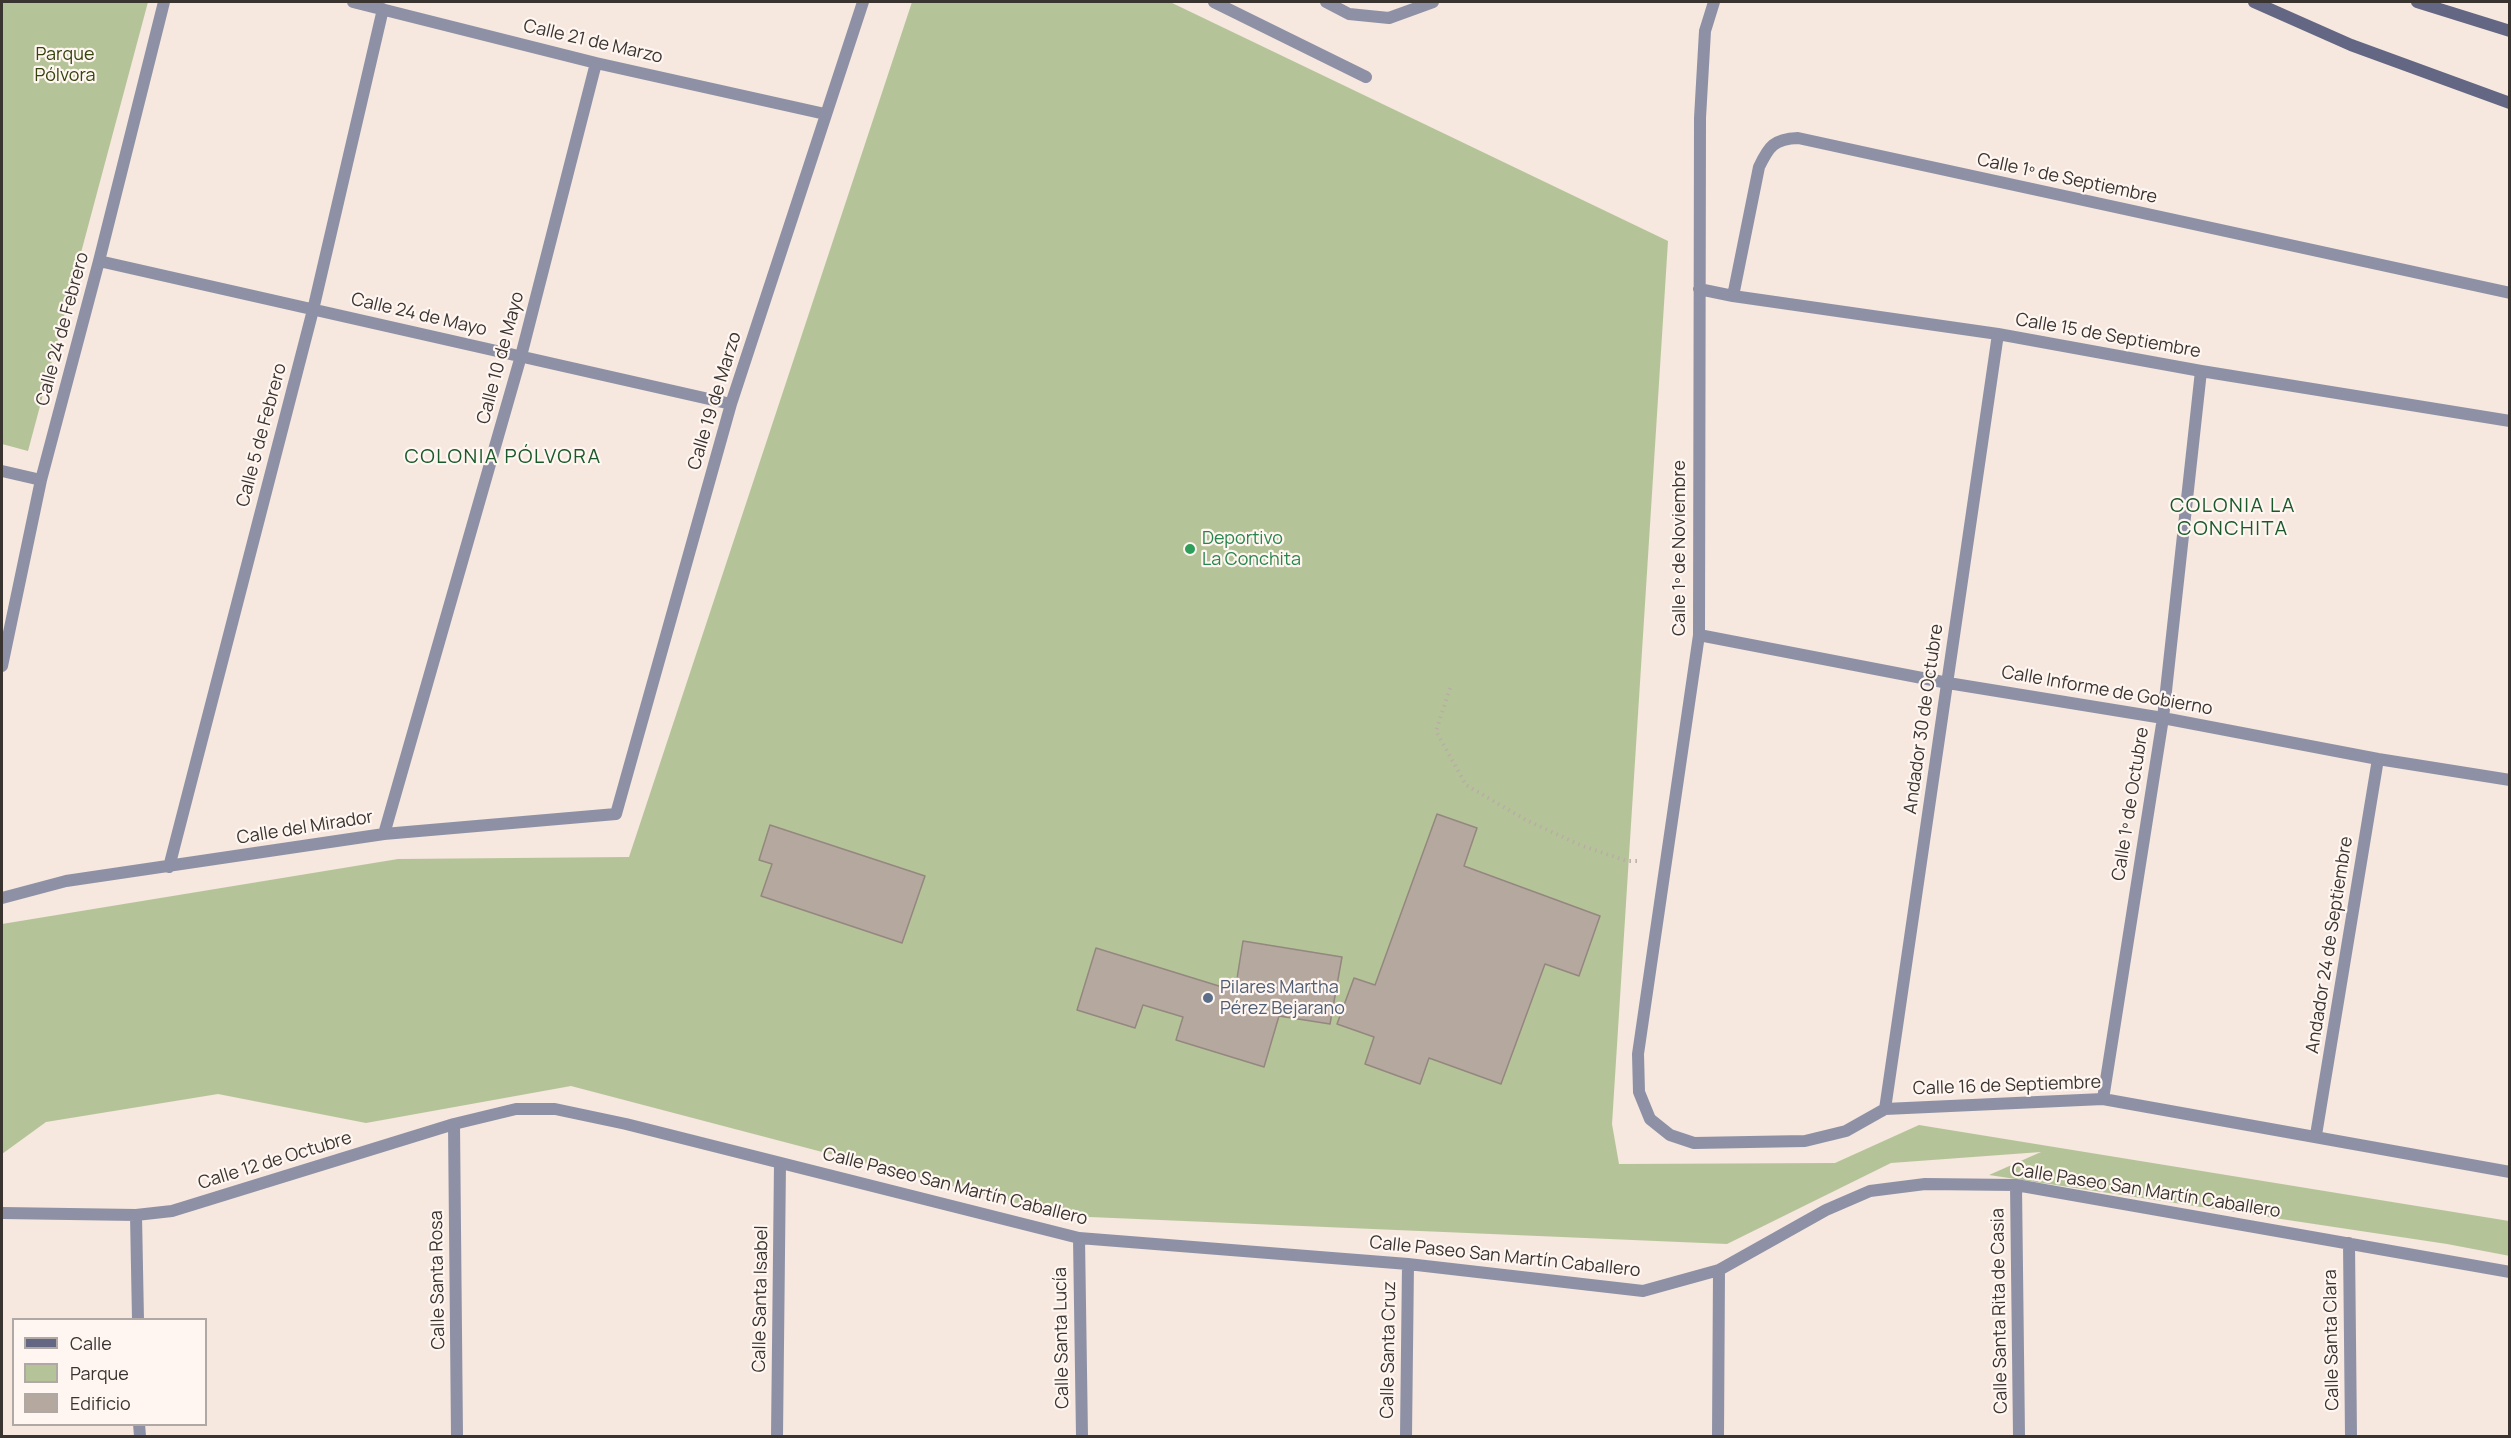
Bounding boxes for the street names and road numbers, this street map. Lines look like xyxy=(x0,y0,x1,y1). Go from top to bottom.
street label: Calle 21 de Marzo xyxy=(521,15,665,69)
street label: Calle 1º de Septiembre xyxy=(1975,149,2159,209)
street label: Calle 24 de Febrero xyxy=(32,250,94,408)
street label: Calle 24 de Mayo xyxy=(349,289,489,341)
street label: Calle 10 de Mayo xyxy=(473,289,529,427)
street label: Calle 15 de Septiembre xyxy=(2014,309,2202,363)
street label: Calle 19 de Marzo xyxy=(684,329,746,473)
street label: Calle 5 de Febrero xyxy=(232,361,292,509)
street label: Calle 1º de Noviembre xyxy=(1669,460,1691,636)
street label: Andador 30 de Octubre xyxy=(1900,623,1948,815)
street label: Calle Informe de Gobierno xyxy=(2000,662,2214,720)
street label: Calle 1º de Octubre xyxy=(2108,726,2154,882)
street label: Calle del Mirador xyxy=(235,807,375,849)
street label: Andador 24 de Septiembre xyxy=(2302,835,2358,1055)
street label: Calle 16 de Septiembre xyxy=(1912,1072,2102,1100)
street label: Calle 12 de Octubre xyxy=(196,1127,354,1195)
street label: Calle Paseo San Martín Caballero xyxy=(820,1144,1090,1230)
street label: Calle Paseo San Martín Caballero xyxy=(2010,1159,2282,1223)
street label: Calle Santa Rita de Casia xyxy=(1987,1208,2013,1414)
street label: Calle Santa Rosa xyxy=(426,1210,450,1350)
street label: Calle Santa Isabel xyxy=(749,1225,773,1373)
street label: Calle Paseo San Martín Caballero xyxy=(1369,1232,1641,1282)
street label: Calle Santa Lucía xyxy=(1050,1267,1074,1409)
street label: Calle Santa Clara xyxy=(2320,1269,2344,1411)
street label: Calle Santa Cruz xyxy=(1377,1281,1401,1419)

